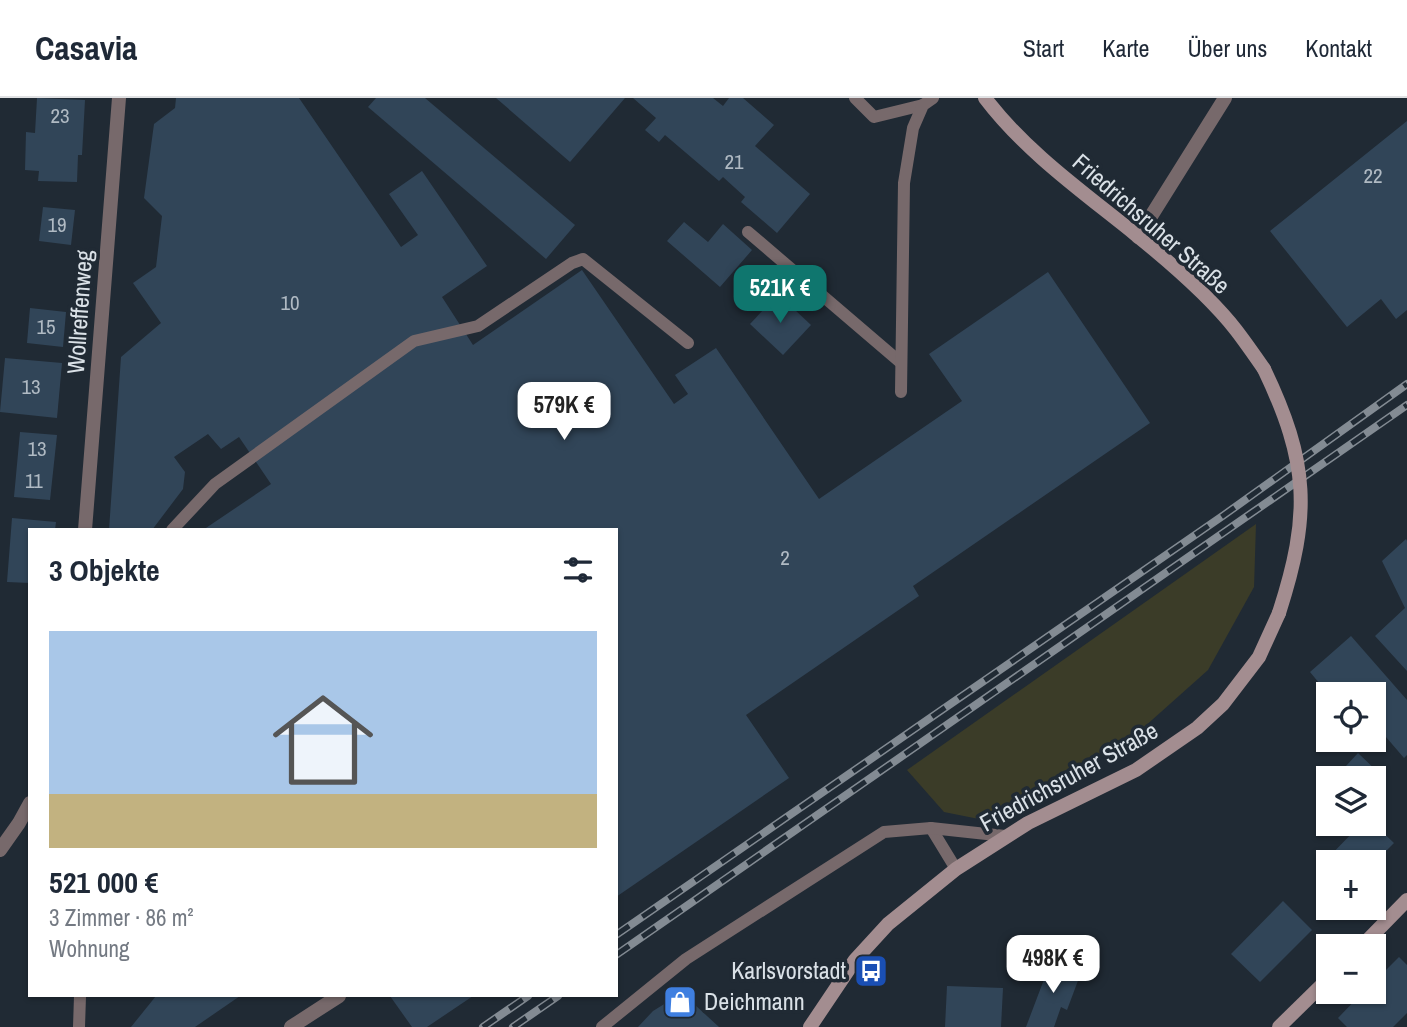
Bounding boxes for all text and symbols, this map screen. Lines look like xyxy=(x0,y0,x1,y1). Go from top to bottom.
text: Casavia xyxy=(35,26,137,70)
text: Start xyxy=(1023,32,1064,64)
text: Karte xyxy=(1102,32,1149,64)
text: Über uns xyxy=(1187,32,1267,64)
text: Kontakt xyxy=(1305,32,1372,64)
house number: 23 xyxy=(50,101,70,130)
street label: Friedrichsruher Straße xyxy=(1066,146,1237,301)
house number: 21 xyxy=(724,147,744,176)
house number: 22 xyxy=(1363,161,1383,190)
house number: 19 xyxy=(47,210,67,239)
street label: Wollreffenweg xyxy=(59,249,99,375)
pin: 521K € xyxy=(723,266,837,325)
text: 521K € xyxy=(750,272,810,303)
house number: 10 xyxy=(280,288,300,317)
house number: 15 xyxy=(36,312,56,341)
house number: 13 xyxy=(21,372,41,401)
pin: 579K € xyxy=(507,382,621,442)
text: 579K € xyxy=(534,389,594,420)
house number: 13 xyxy=(27,434,47,463)
house number: 11 xyxy=(25,466,43,495)
house number: 2 xyxy=(780,543,790,572)
text: 3 Objekte xyxy=(49,550,160,590)
icon: filters xyxy=(559,551,597,589)
icon: home xyxy=(260,677,386,803)
map controls xyxy=(1316,682,1386,1004)
button: locate xyxy=(1316,682,1386,752)
street label: Friedrichsruher Straße xyxy=(974,714,1163,838)
button: layers xyxy=(1316,766,1386,836)
button: + xyxy=(1316,850,1386,920)
text: 521 000 € xyxy=(49,862,158,902)
text: 3 Zimmer · 86 m² xyxy=(49,902,194,933)
text: Wohnung xyxy=(49,933,129,964)
button: − xyxy=(1316,934,1386,1004)
pin: 498K € xyxy=(996,936,1110,995)
text: 498K € xyxy=(1023,942,1083,973)
bus stop icon: Karlsvorstadt xyxy=(852,952,890,990)
place label: Karlsvorstadt xyxy=(731,954,847,986)
shop icon: Deichmann xyxy=(661,983,699,1021)
place label: Deichmann xyxy=(704,985,805,1017)

